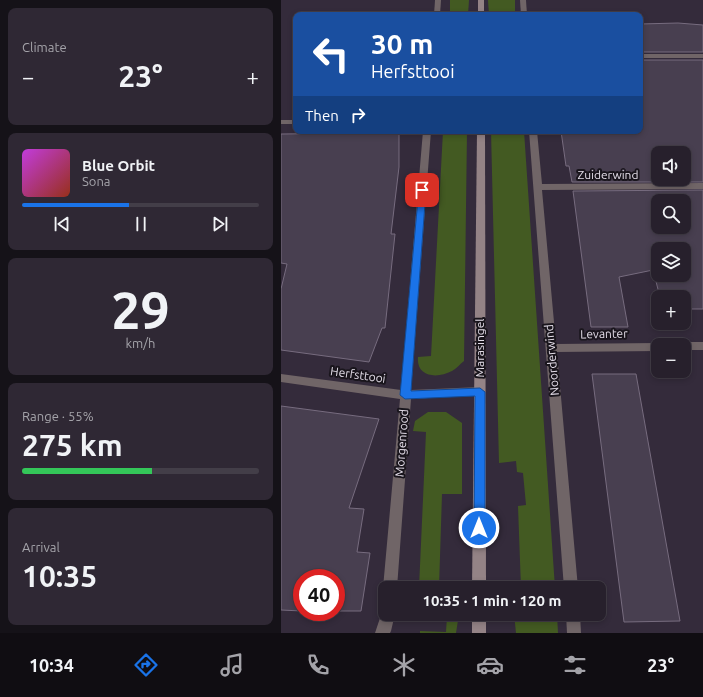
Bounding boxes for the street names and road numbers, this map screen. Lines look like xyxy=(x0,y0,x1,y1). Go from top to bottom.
street label: Zuiderwind xyxy=(577,168,639,181)
street label: Marasingel xyxy=(473,319,486,377)
street label: Noorderwind xyxy=(542,324,561,396)
street label: Levanter xyxy=(580,327,628,340)
street label: Herfsttooi xyxy=(330,364,387,385)
street label: Morgenrood xyxy=(393,409,410,477)

